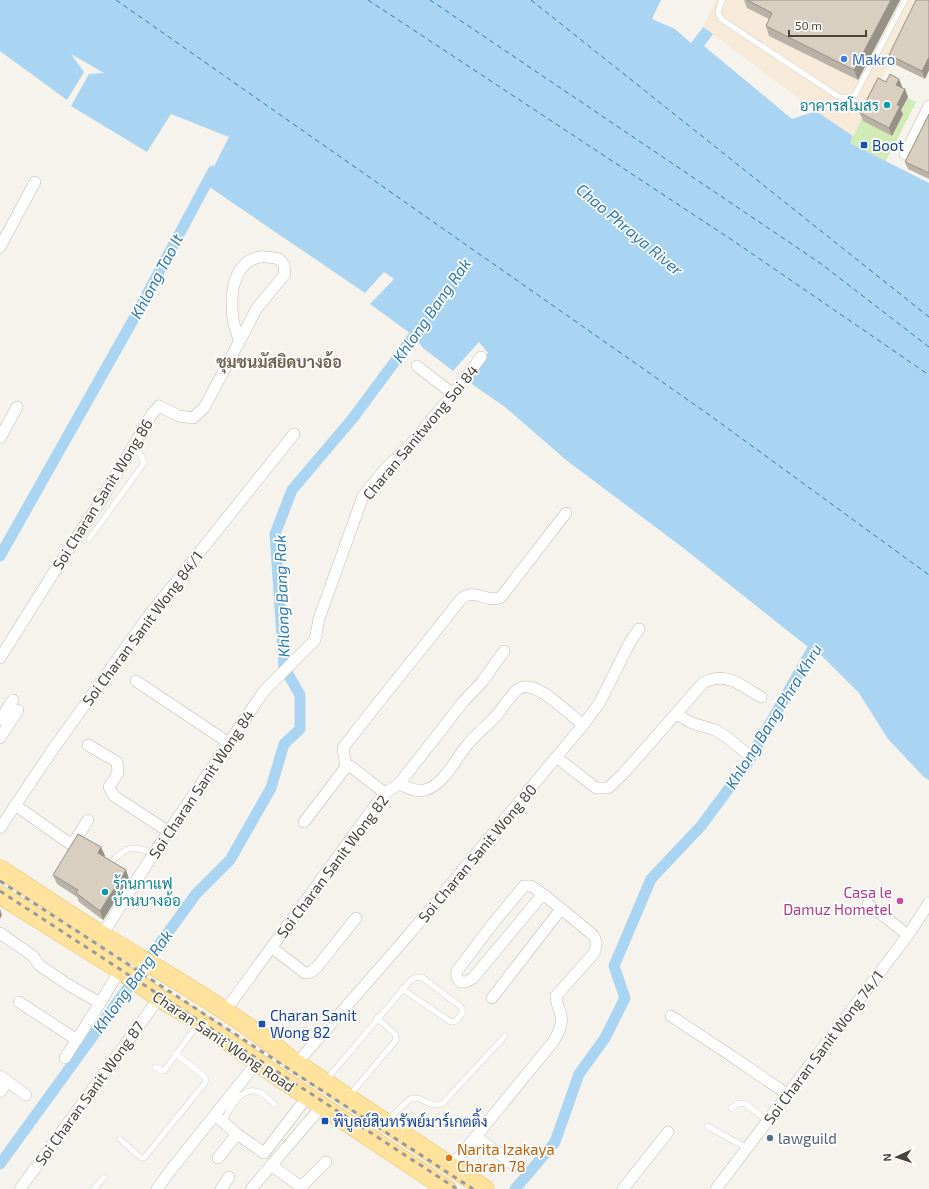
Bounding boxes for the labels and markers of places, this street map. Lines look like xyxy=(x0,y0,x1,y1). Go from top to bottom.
place label: Makro xyxy=(852,50,895,68)
marker: Makro xyxy=(839,54,849,64)
place label: อาคารสโมสร xyxy=(800,96,879,114)
marker: อาคารสโมสร xyxy=(882,100,892,110)
place label: Boot xyxy=(872,136,904,154)
marker: Boot xyxy=(859,140,869,150)
place label: ร้านกาแฟ บ้านบางอ้อ xyxy=(113,874,181,909)
place label: Casa le Damuz Hometel xyxy=(783,883,893,918)
marker: ร้านกาแฟ บ้านบางอ้อ xyxy=(100,887,110,897)
marker: Casa le Damuz Hometel xyxy=(895,896,905,906)
place label: Charan Sanit Wong 82 xyxy=(270,1006,357,1041)
marker: Charan Sanit Wong 82 xyxy=(257,1019,267,1029)
place label: พิบูลย์สินทรัพย์มาร์เกตติ้ง xyxy=(333,1108,488,1132)
marker: พิบูลย์สินทรัพย์มาร์เกตติ้ง xyxy=(320,1116,330,1126)
place label: lawguild xyxy=(778,1129,837,1147)
marker: lawguild xyxy=(765,1133,775,1143)
place label: Narita Izakaya Charan 78 xyxy=(457,1140,555,1175)
marker: Narita Izakaya Charan 78 xyxy=(444,1153,454,1163)

